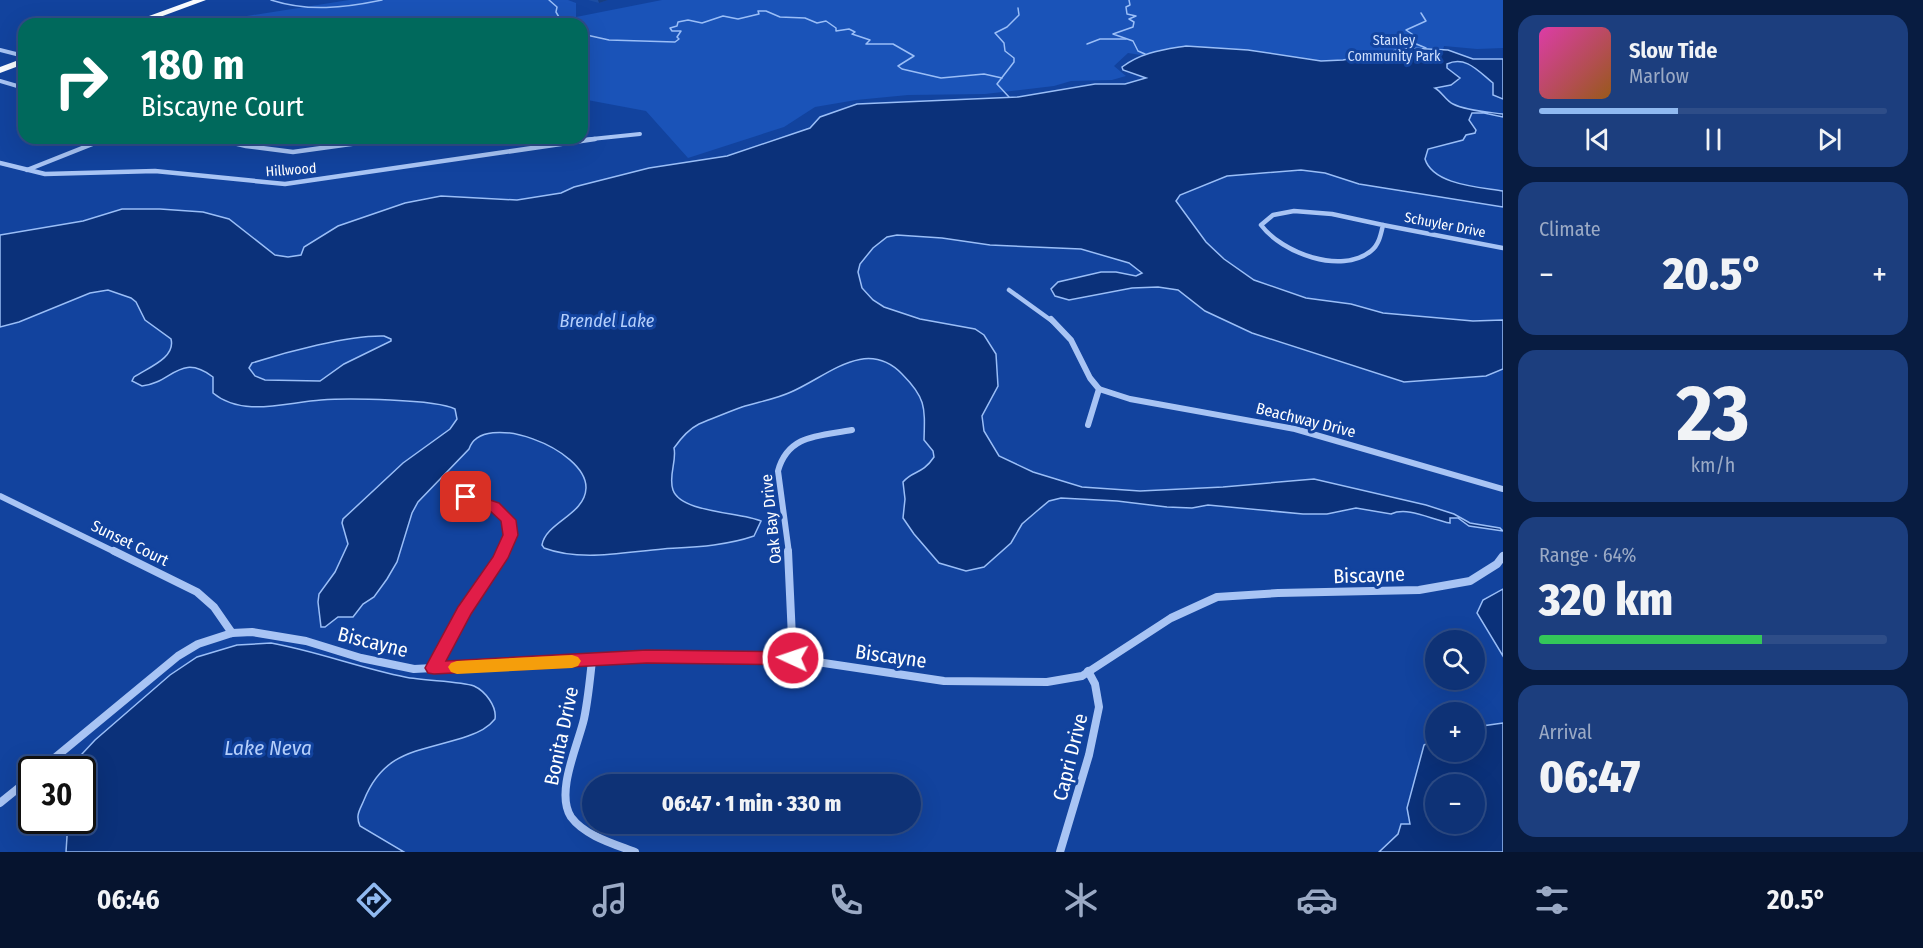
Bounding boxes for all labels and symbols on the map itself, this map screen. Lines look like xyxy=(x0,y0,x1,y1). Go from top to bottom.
park label: Stanley Community Park xyxy=(1348,32,1441,65)
street label: Hillwood xyxy=(265,160,317,180)
street label: Schuyler Drive xyxy=(1403,209,1487,241)
water label: Brendel Lake xyxy=(560,310,655,332)
street label: Beachway Drive xyxy=(1254,398,1358,442)
pin xyxy=(440,471,491,522)
street label: Oak Bay Drive xyxy=(757,473,785,565)
street label: Sunset Court xyxy=(88,516,173,570)
street label: Biscayne xyxy=(1333,562,1405,588)
street label: Biscayne xyxy=(335,622,411,662)
position arrow xyxy=(761,626,825,690)
street label: Biscayne xyxy=(854,639,928,673)
street label: Bonita Drive xyxy=(539,684,583,788)
street label: Capri Drive xyxy=(1048,711,1092,803)
water label: Lake Neva xyxy=(224,735,312,761)
speed limit sign: 30 xyxy=(18,756,96,834)

